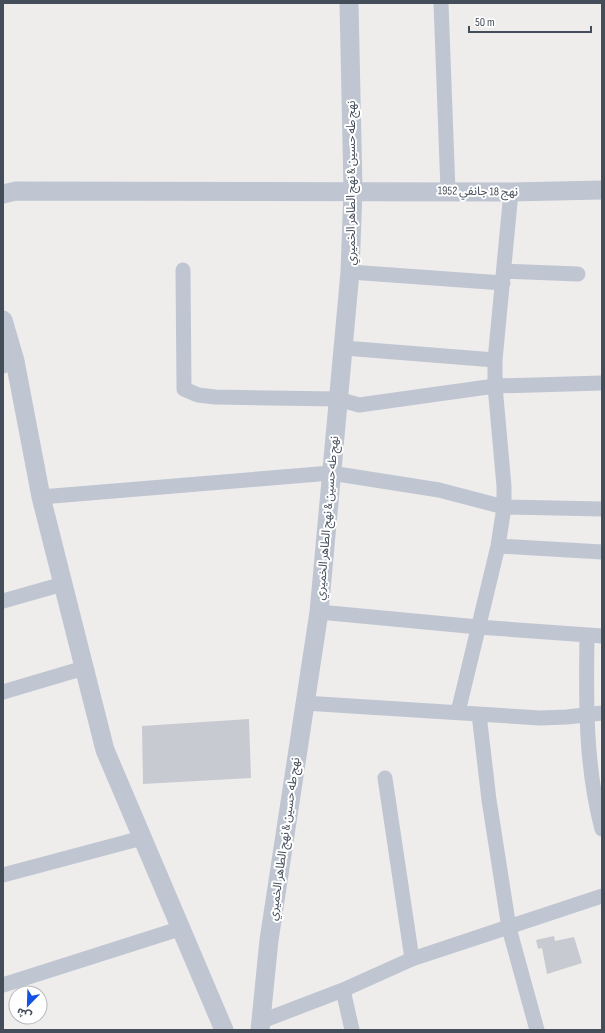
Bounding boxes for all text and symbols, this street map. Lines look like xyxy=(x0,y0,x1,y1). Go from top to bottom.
scale bar xyxy=(469,8,591,34)
text: 50 m xyxy=(475,15,495,30)
street label: نهج طه حسين & نهج الطاهر الخميري xyxy=(344,101,361,265)
street label: نهج 18 جانفي 1952 xyxy=(438,183,518,201)
street label: نهج طه حسين & نهج الطاهر الخميري xyxy=(313,435,344,601)
street label: نهج طه حسين & نهج الطاهر الخميري xyxy=(266,756,305,922)
north arrow xyxy=(8,985,48,1025)
text: ش xyxy=(15,1005,34,1023)

